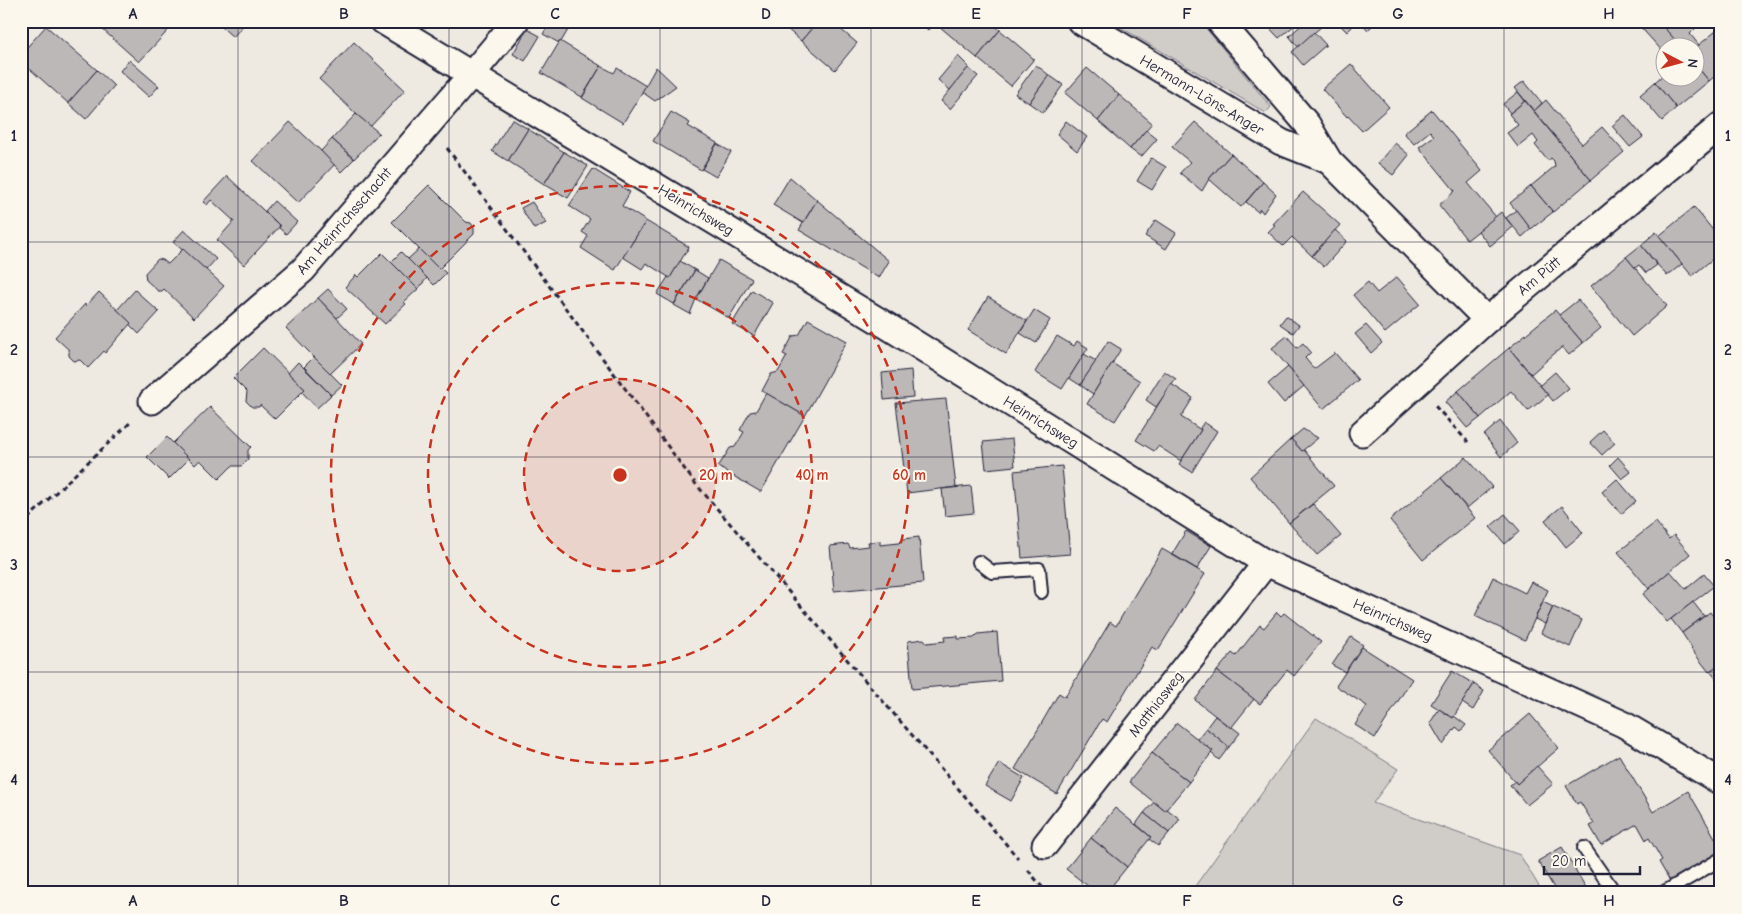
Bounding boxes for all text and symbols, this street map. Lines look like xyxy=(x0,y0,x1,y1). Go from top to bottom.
text: A xyxy=(129,5,138,23)
text: B xyxy=(339,5,349,23)
text: C xyxy=(550,5,560,23)
text: D xyxy=(761,5,771,23)
text: E xyxy=(971,5,981,23)
text: F xyxy=(1182,5,1192,23)
text: G xyxy=(1392,5,1404,23)
text: H xyxy=(1603,5,1615,23)
north arrow xyxy=(1654,38,1704,88)
street label: Hermann-Löns-Anger xyxy=(1137,51,1267,139)
text: N xyxy=(1684,58,1701,69)
text: 1 xyxy=(11,127,17,145)
text: 1 xyxy=(1725,127,1731,145)
street label: Am Heinrichsschacht xyxy=(293,163,396,278)
street label: Heinrichsweg xyxy=(655,180,737,240)
street label: Am Pütt xyxy=(1514,252,1565,299)
text: 2 xyxy=(10,341,18,359)
text: 2 xyxy=(1724,341,1732,359)
street label: Heinrichsweg xyxy=(1000,392,1082,452)
centre of rings xyxy=(611,466,629,484)
text: 20 m xyxy=(699,466,733,484)
text: 40 m xyxy=(796,466,829,484)
text: 60 m xyxy=(892,466,926,484)
text: 3 xyxy=(10,556,18,574)
text: 3 xyxy=(1724,556,1732,574)
street label: Heinrichsweg xyxy=(1350,594,1436,646)
street label: Matthiasweg xyxy=(1125,668,1187,740)
text: 4 xyxy=(10,771,18,789)
text: 4 xyxy=(1724,771,1732,789)
scale bar xyxy=(1544,844,1641,876)
text: 20 m xyxy=(1552,852,1586,870)
text: A xyxy=(129,892,138,910)
text: B xyxy=(339,892,349,910)
text: C xyxy=(550,892,560,910)
text: D xyxy=(761,892,771,910)
text: E xyxy=(971,892,981,910)
text: F xyxy=(1182,892,1192,910)
text: G xyxy=(1392,892,1404,910)
text: H xyxy=(1603,892,1615,910)

